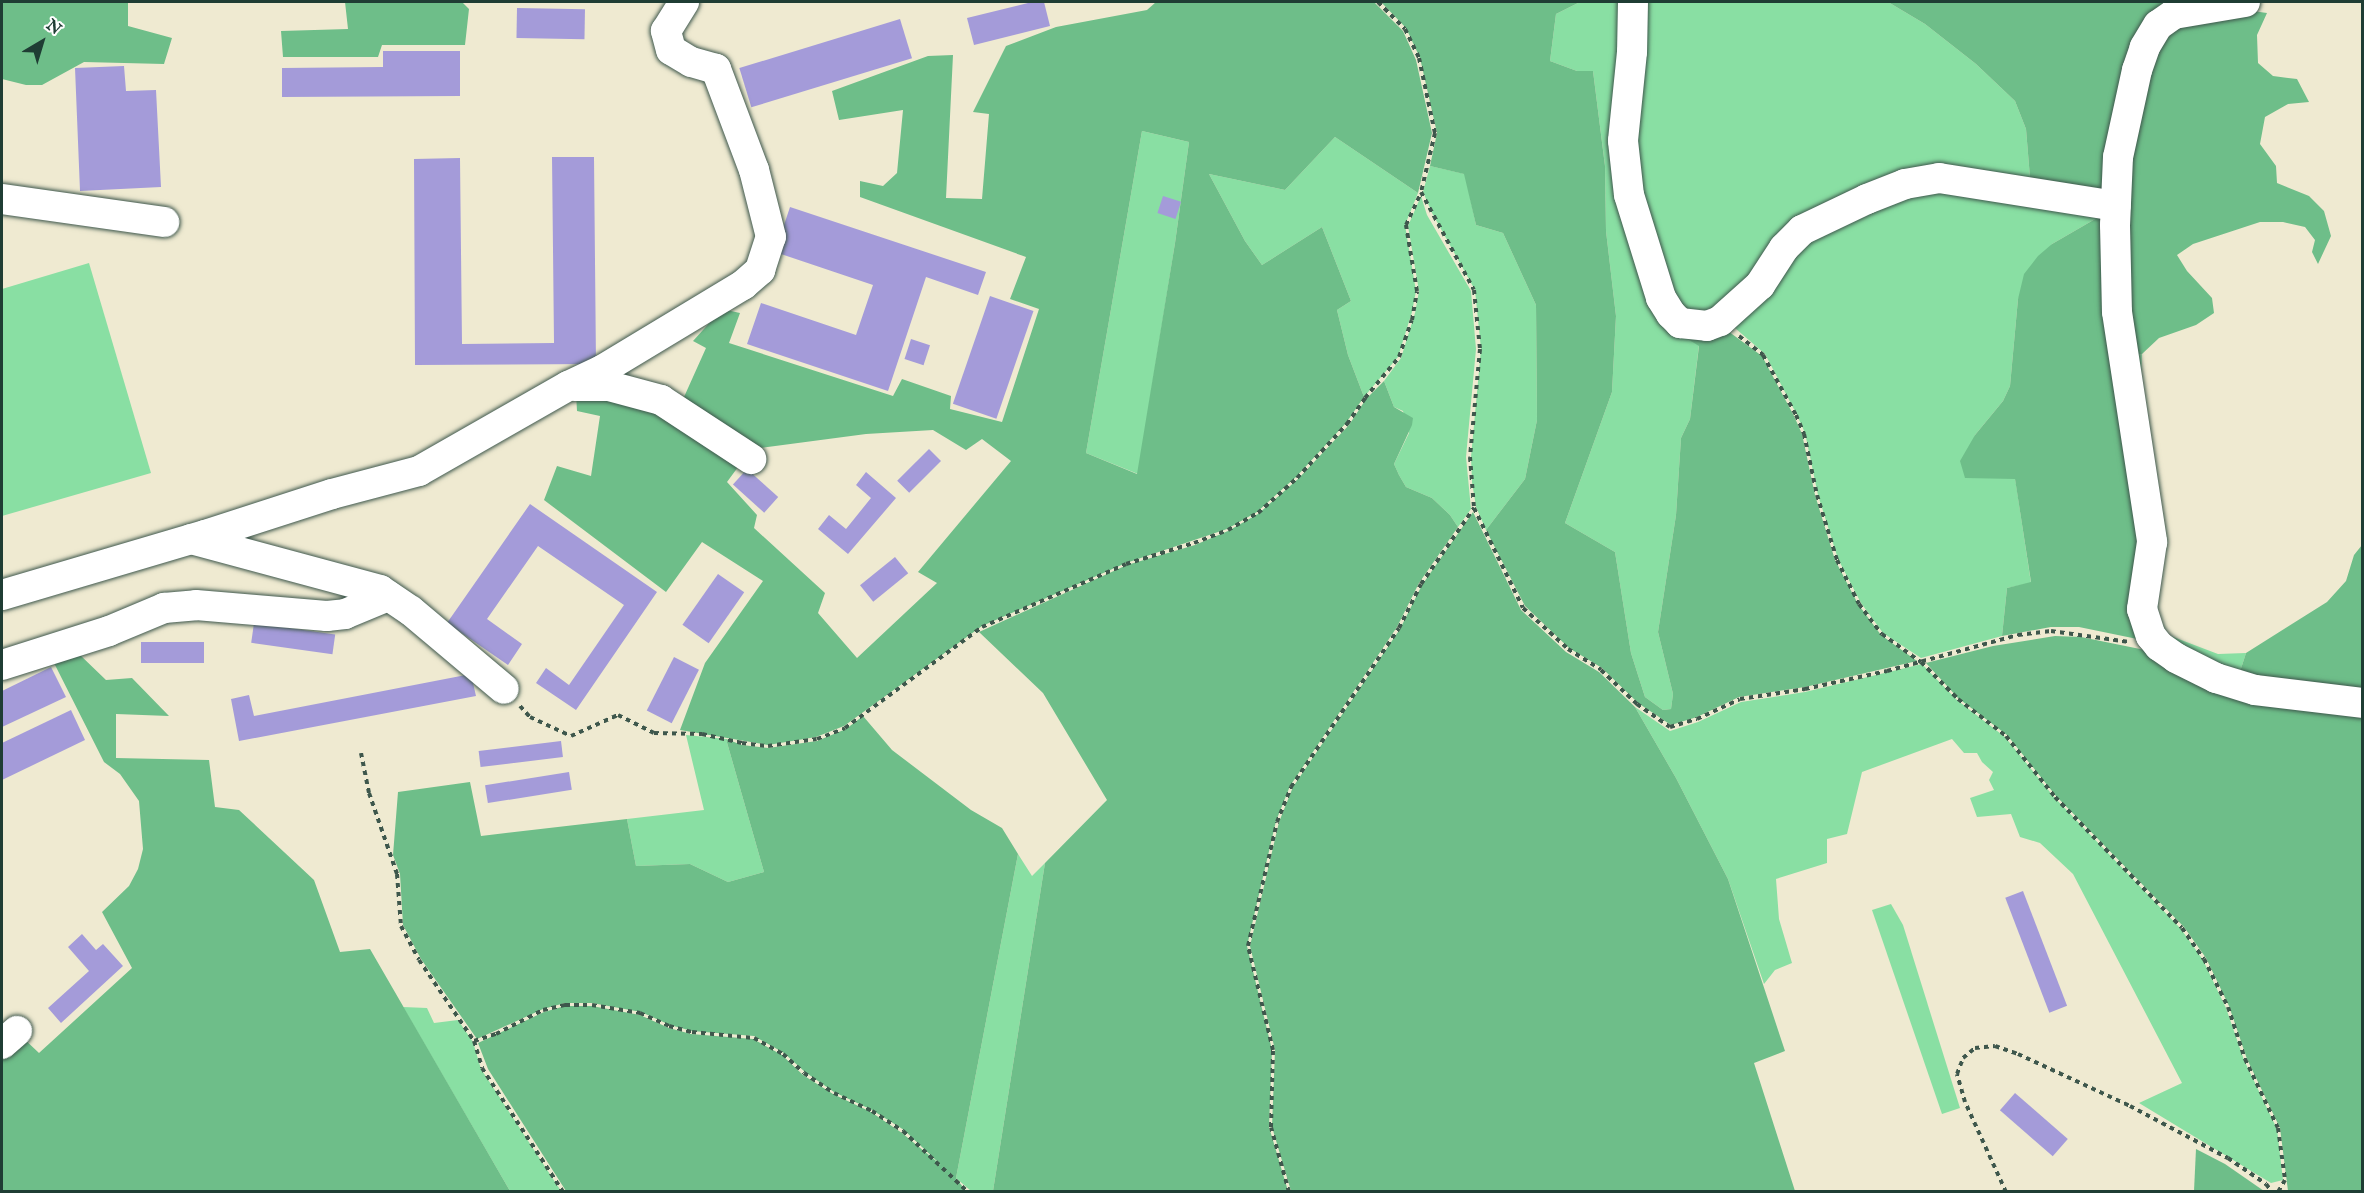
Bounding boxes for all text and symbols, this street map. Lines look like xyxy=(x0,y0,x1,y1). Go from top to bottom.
north arrow xyxy=(12,12,72,72)
text: N xyxy=(41,16,65,40)

